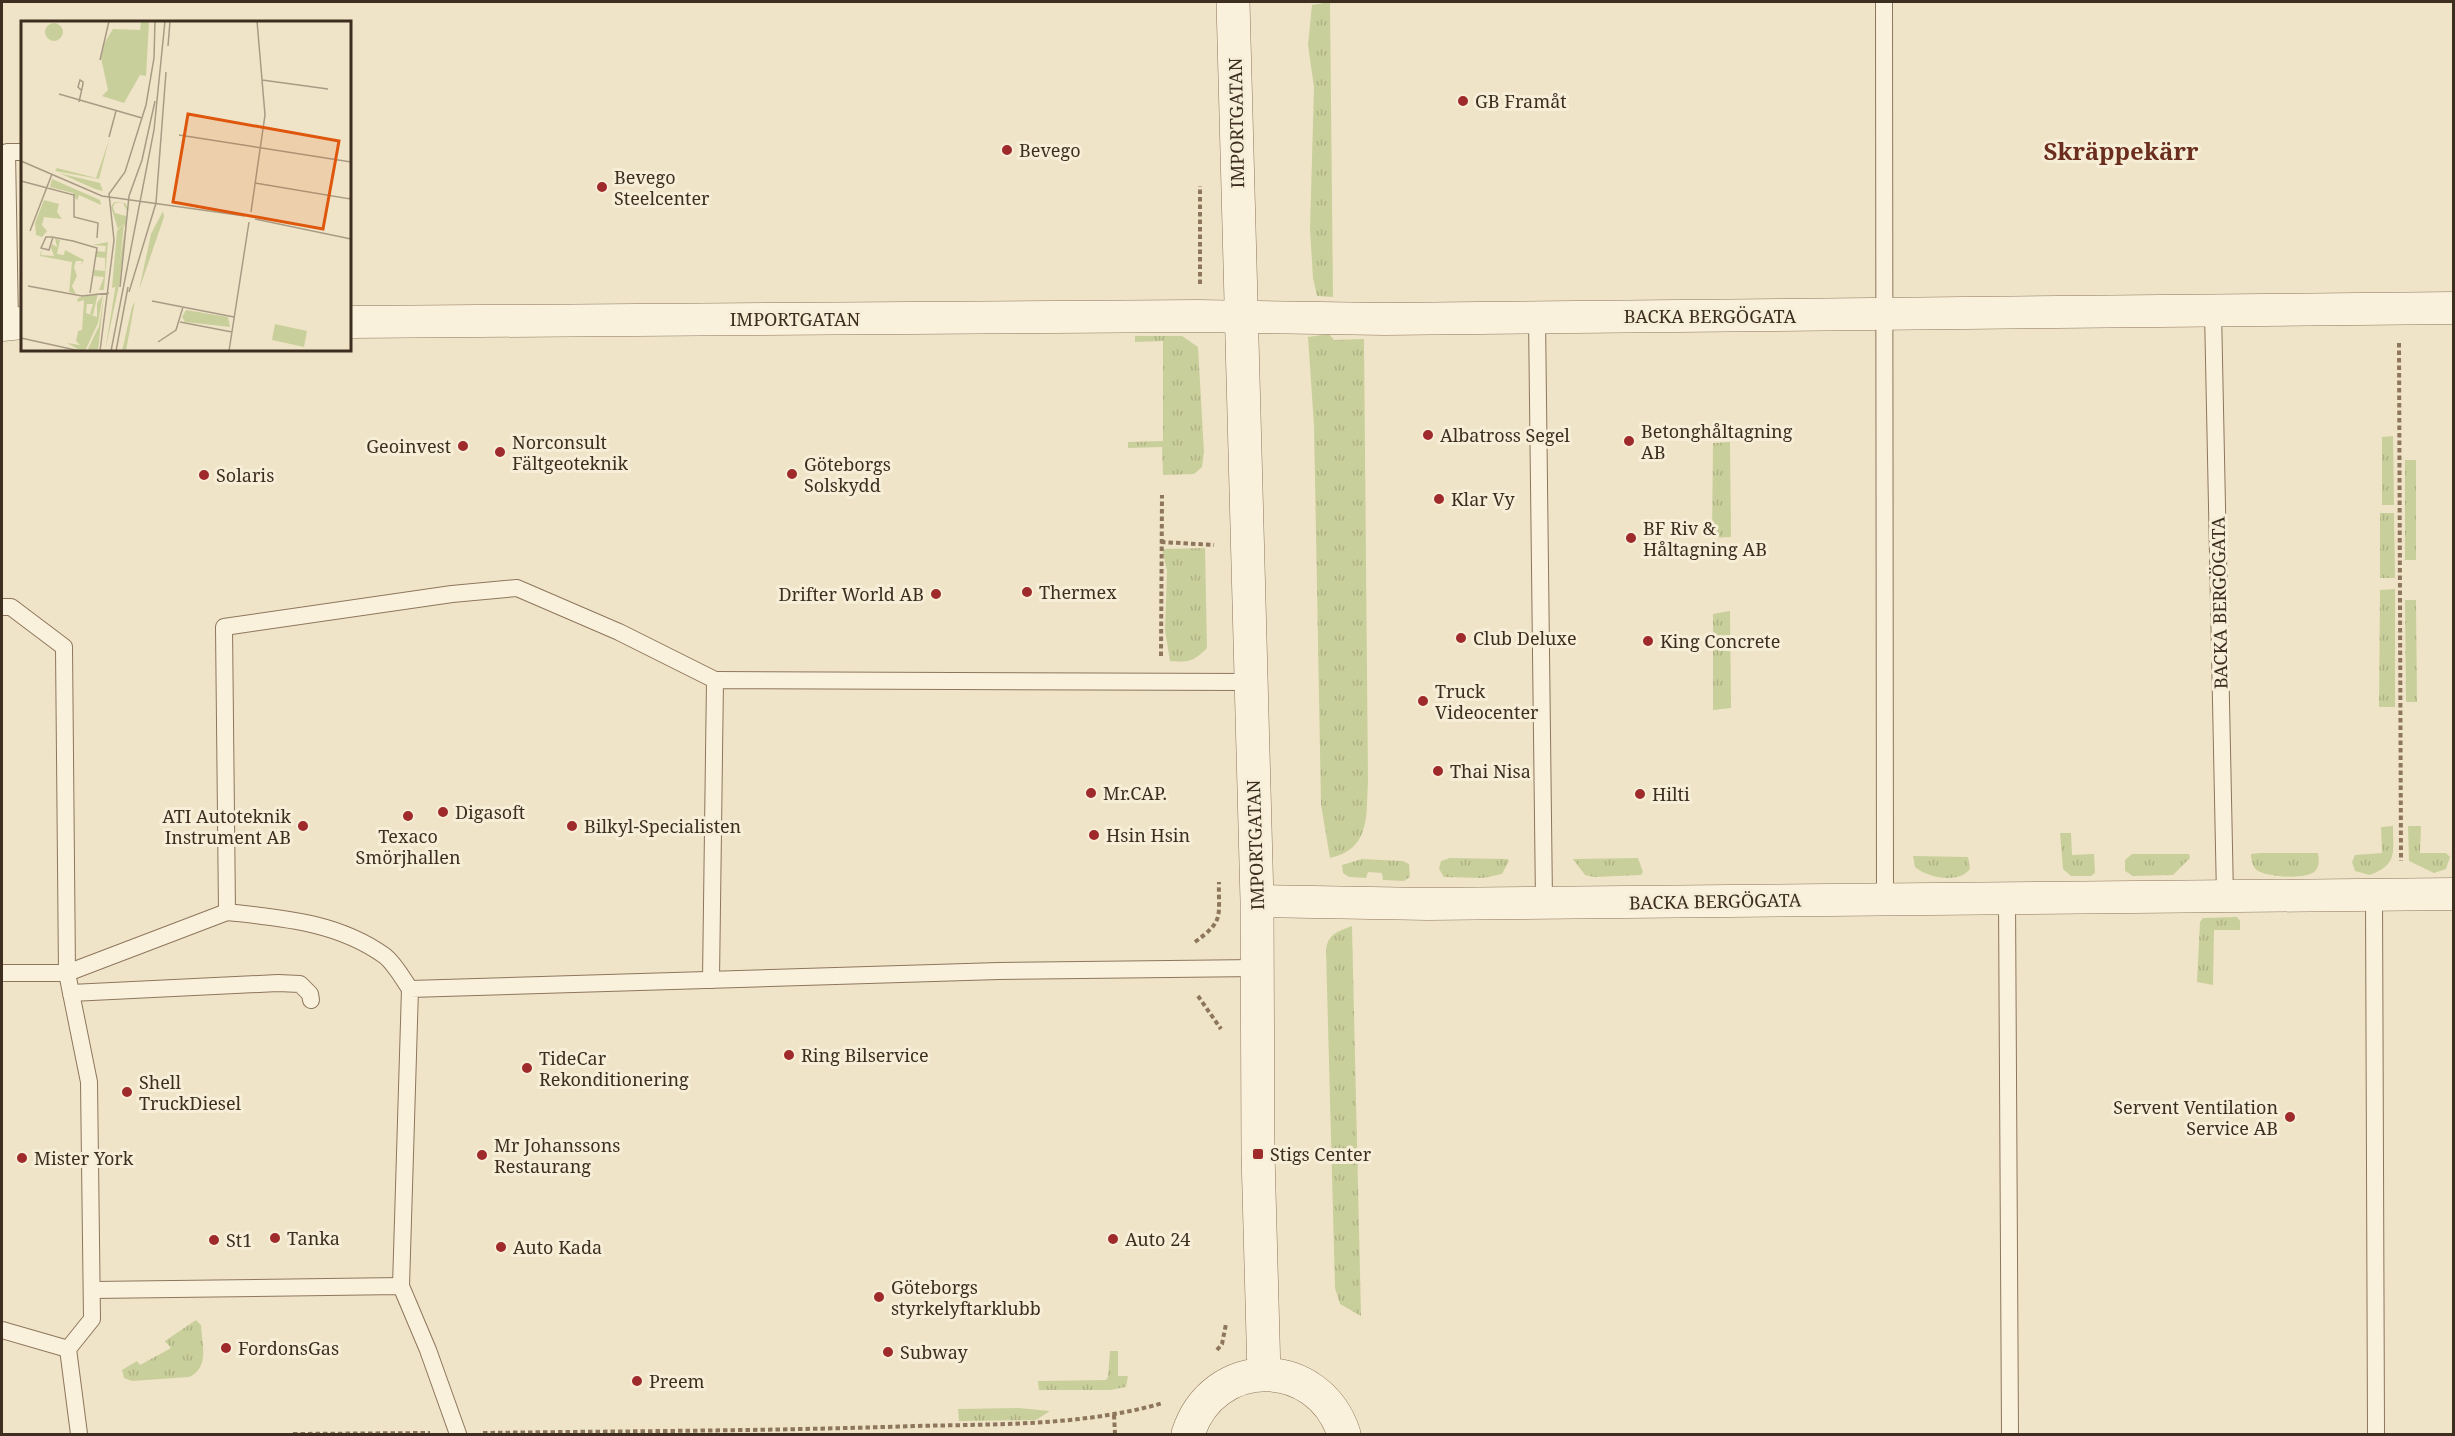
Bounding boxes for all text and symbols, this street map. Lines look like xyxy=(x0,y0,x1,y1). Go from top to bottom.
inset map xyxy=(21,21,351,351)
street label: IMPORTGATAN xyxy=(1223,57,1249,189)
place label: GB Framåt xyxy=(1475,89,1567,113)
marker: GB Framåt xyxy=(1456,94,1470,108)
district label: Skräppekärr xyxy=(2043,134,2199,167)
place label: Bevego xyxy=(1019,138,1081,162)
marker: Bevego xyxy=(1000,143,1014,157)
place label: Bevego Steelcenter xyxy=(614,165,710,210)
marker: Bevego Steelcenter xyxy=(595,180,609,194)
street label: BACKA BERGÖGATA xyxy=(1624,304,1797,328)
street label: IMPORTGATAN xyxy=(730,307,861,331)
place label: Betonghåltagning AB xyxy=(1641,419,1793,464)
place label: Albatross Segel xyxy=(1440,423,1570,447)
marker: Albatross Segel xyxy=(1421,428,1435,442)
place label: Norconsult Fältgeoteknik xyxy=(512,430,629,475)
place label: Geoinvest xyxy=(366,434,451,458)
marker: Betonghåltagning AB xyxy=(1622,434,1636,448)
marker: Geoinvest xyxy=(456,439,470,453)
marker: Norconsult Fältgeoteknik xyxy=(493,445,507,459)
place label: Göteborgs Solskydd xyxy=(804,452,891,497)
place label: Solaris xyxy=(216,463,274,487)
marker: Göteborgs Solskydd xyxy=(785,467,799,481)
marker: Solaris xyxy=(197,468,211,482)
place label: Klar Vy xyxy=(1451,487,1516,511)
marker: Klar Vy xyxy=(1432,492,1446,506)
place label: BF Riv & Håltagning AB xyxy=(1643,516,1767,561)
street label: BACKA BERGÖGATA xyxy=(2205,516,2233,689)
marker: BF Riv & Håltagning AB xyxy=(1624,531,1638,545)
place label: Thermex xyxy=(1039,580,1117,604)
place label: Drifter World AB xyxy=(779,582,924,606)
marker: Thermex xyxy=(1020,585,1034,599)
marker: Drifter World AB xyxy=(929,587,943,601)
place label: Club Deluxe xyxy=(1473,626,1577,650)
place label: King Concrete xyxy=(1660,629,1780,653)
marker: Club Deluxe xyxy=(1454,631,1468,645)
marker: King Concrete xyxy=(1641,634,1655,648)
place label: Truck Videocenter xyxy=(1435,679,1539,724)
marker: Truck Videocenter xyxy=(1416,694,1430,708)
place label: Thai Nisa xyxy=(1450,759,1531,783)
marker: Thai Nisa xyxy=(1431,764,1445,778)
street label: IMPORTGATAN xyxy=(1241,779,1269,911)
place label: Mr.CAP. xyxy=(1103,781,1167,805)
place label: Hilti xyxy=(1652,782,1690,806)
marker: Mr.CAP. xyxy=(1084,786,1098,800)
marker: Hilti xyxy=(1633,787,1647,801)
place label: Digasoft xyxy=(455,800,525,824)
place label: ATI Autoteknik Instrument AB xyxy=(162,804,291,849)
marker: Digasoft xyxy=(436,805,450,819)
marker: Texaco Smörjhallen xyxy=(401,809,415,823)
place label: Bilkyl-Specialisten xyxy=(584,814,742,838)
marker: ATI Autoteknik Instrument AB xyxy=(296,819,310,833)
marker: Bilkyl-Specialisten xyxy=(565,819,579,833)
place label: Hsin Hsin xyxy=(1106,823,1191,847)
place label: Texaco Smörjhallen xyxy=(355,824,461,869)
marker: Hsin Hsin xyxy=(1087,828,1101,842)
street label: BACKA BERGÖGATA xyxy=(1629,887,1802,915)
place label: Ring Bilservice xyxy=(801,1043,929,1067)
place label: TideCar Rekonditionering xyxy=(539,1046,689,1091)
marker: Ring Bilservice xyxy=(782,1048,796,1062)
marker: TideCar Rekonditionering xyxy=(520,1061,534,1075)
place label: Shell TruckDiesel xyxy=(139,1070,242,1115)
marker: Shell TruckDiesel xyxy=(120,1085,134,1099)
place label: Servent Ventilation Service AB xyxy=(2113,1095,2278,1140)
marker: Servent Ventilation Service AB xyxy=(2283,1110,2297,1124)
place label: Mr Johanssons Restaurang xyxy=(494,1133,620,1178)
place label: Stigs Center xyxy=(1270,1142,1372,1166)
place label: Mister York xyxy=(34,1146,134,1170)
marker: Stigs Center xyxy=(1251,1147,1265,1161)
marker: Mr Johanssons Restaurang xyxy=(475,1148,489,1162)
marker: Mister York xyxy=(15,1151,29,1165)
place label: Tanka xyxy=(287,1226,340,1250)
place label: Auto 24 xyxy=(1125,1227,1190,1251)
place label: St1 xyxy=(226,1228,252,1252)
marker: Tanka xyxy=(268,1231,282,1245)
marker: Auto 24 xyxy=(1106,1232,1120,1246)
marker: St1 xyxy=(207,1233,221,1247)
place label: Auto Kada xyxy=(513,1235,602,1259)
marker: Auto Kada xyxy=(494,1240,508,1254)
place label: Göteborgs styrkelyftarklubb xyxy=(891,1275,1041,1320)
marker: Göteborgs styrkelyftarklubb xyxy=(872,1290,886,1304)
place label: FordonsGas xyxy=(238,1336,339,1360)
place label: Subway xyxy=(900,1340,969,1364)
marker: FordonsGas xyxy=(219,1341,233,1355)
marker: Subway xyxy=(881,1345,895,1359)
place label: Preem xyxy=(649,1369,705,1393)
marker: Preem xyxy=(630,1374,644,1388)

